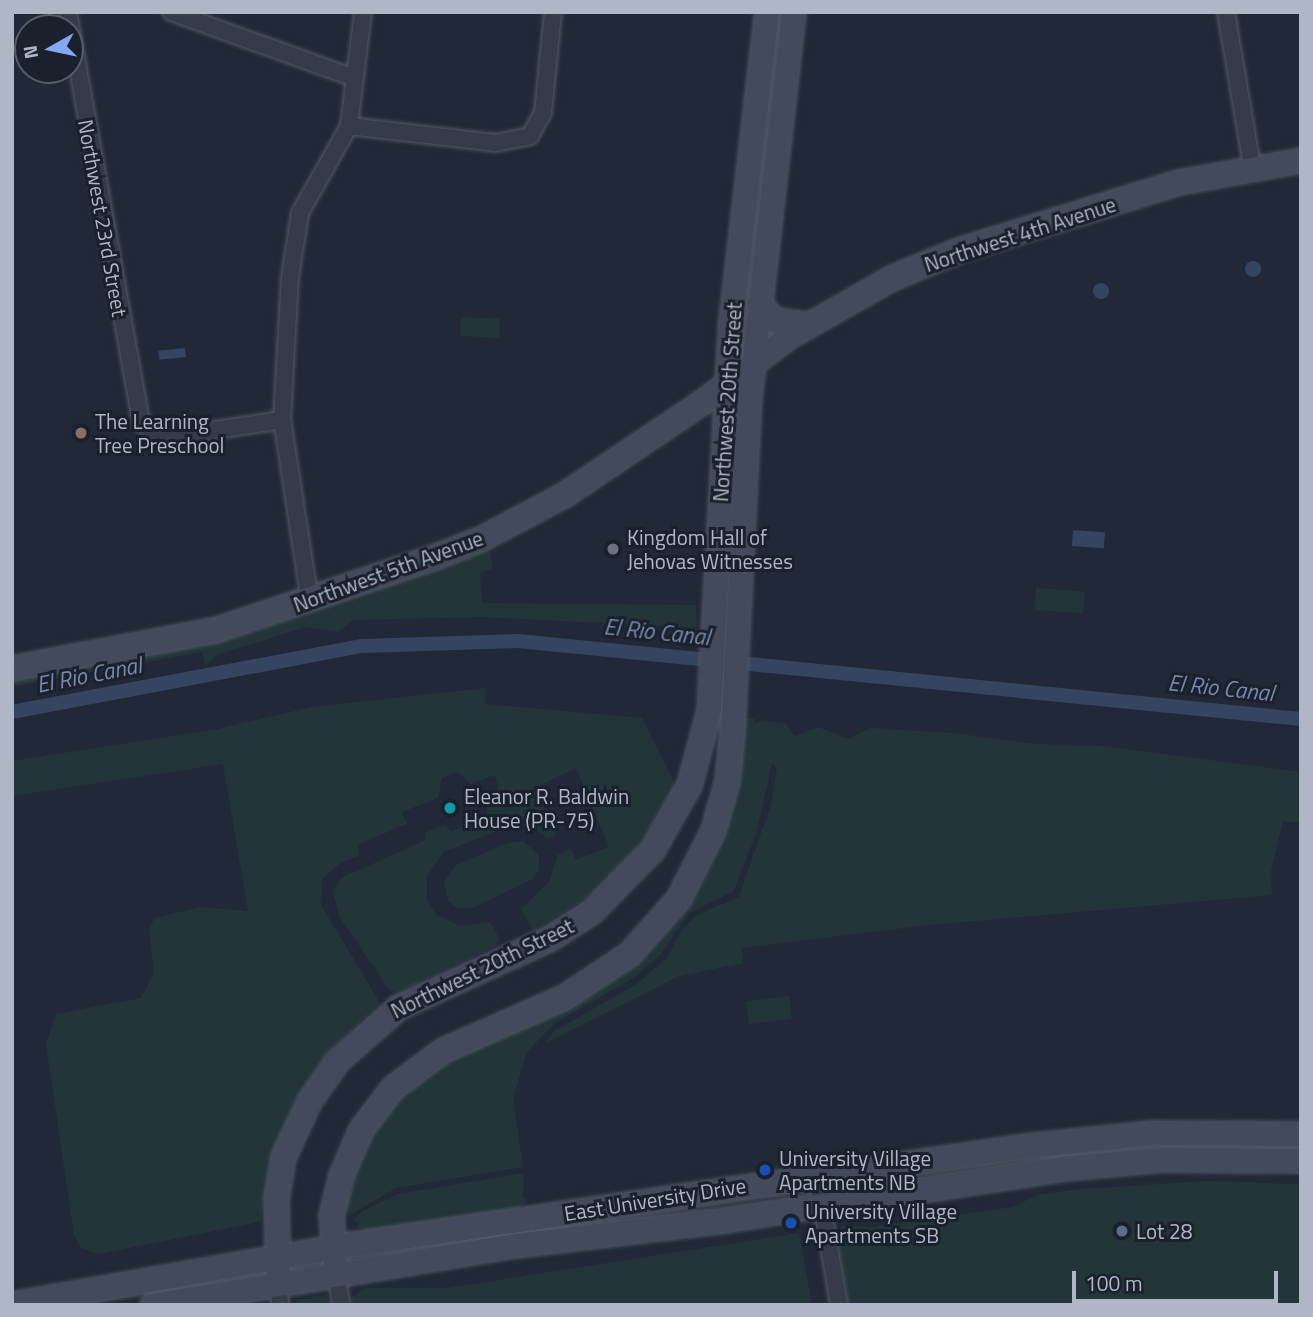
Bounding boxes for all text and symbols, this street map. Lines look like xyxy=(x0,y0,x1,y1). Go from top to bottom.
north arrow xyxy=(14,14,84,84)
text: N xyxy=(14,43,45,61)
street label: Northwest 23rd Street xyxy=(73,118,133,318)
street label: Northwest 4th Avenue xyxy=(921,191,1119,277)
street label: Northwest 20th Street xyxy=(707,301,747,503)
place label: The Learning Tree Preschool xyxy=(95,408,224,458)
marker: The Learning Tree Preschool xyxy=(73,425,89,441)
place label: Kingdom Hall of Jehovas Witnesses xyxy=(627,524,793,574)
street label: Northwest 5th Avenue xyxy=(290,525,486,617)
marker: Kingdom Hall of Jehovas Witnesses xyxy=(605,541,621,557)
water label: El Rio Canal xyxy=(603,613,711,651)
water label: El Rio Canal xyxy=(34,651,144,699)
water label: El Rio Canal xyxy=(1167,669,1275,707)
place label: Eleanor R. Baldwin House (PR-75) xyxy=(464,783,629,833)
marker: Eleanor R. Baldwin House (PR-75) xyxy=(442,800,458,816)
street label: Northwest 20th Street xyxy=(387,913,577,1023)
place label: University Village Apartments NB xyxy=(779,1145,931,1195)
marker: University Village Apartments NB xyxy=(757,1162,773,1178)
street label: East University Drive xyxy=(562,1172,748,1226)
place label: University Village Apartments SB xyxy=(805,1198,957,1248)
marker: University Village Apartments SB xyxy=(783,1215,799,1231)
place label: Lot 28 xyxy=(1136,1218,1192,1244)
marker: Lot 28 xyxy=(1114,1223,1130,1239)
scale bar xyxy=(1075,1258,1282,1302)
text: 100 m xyxy=(1085,1267,1142,1299)

